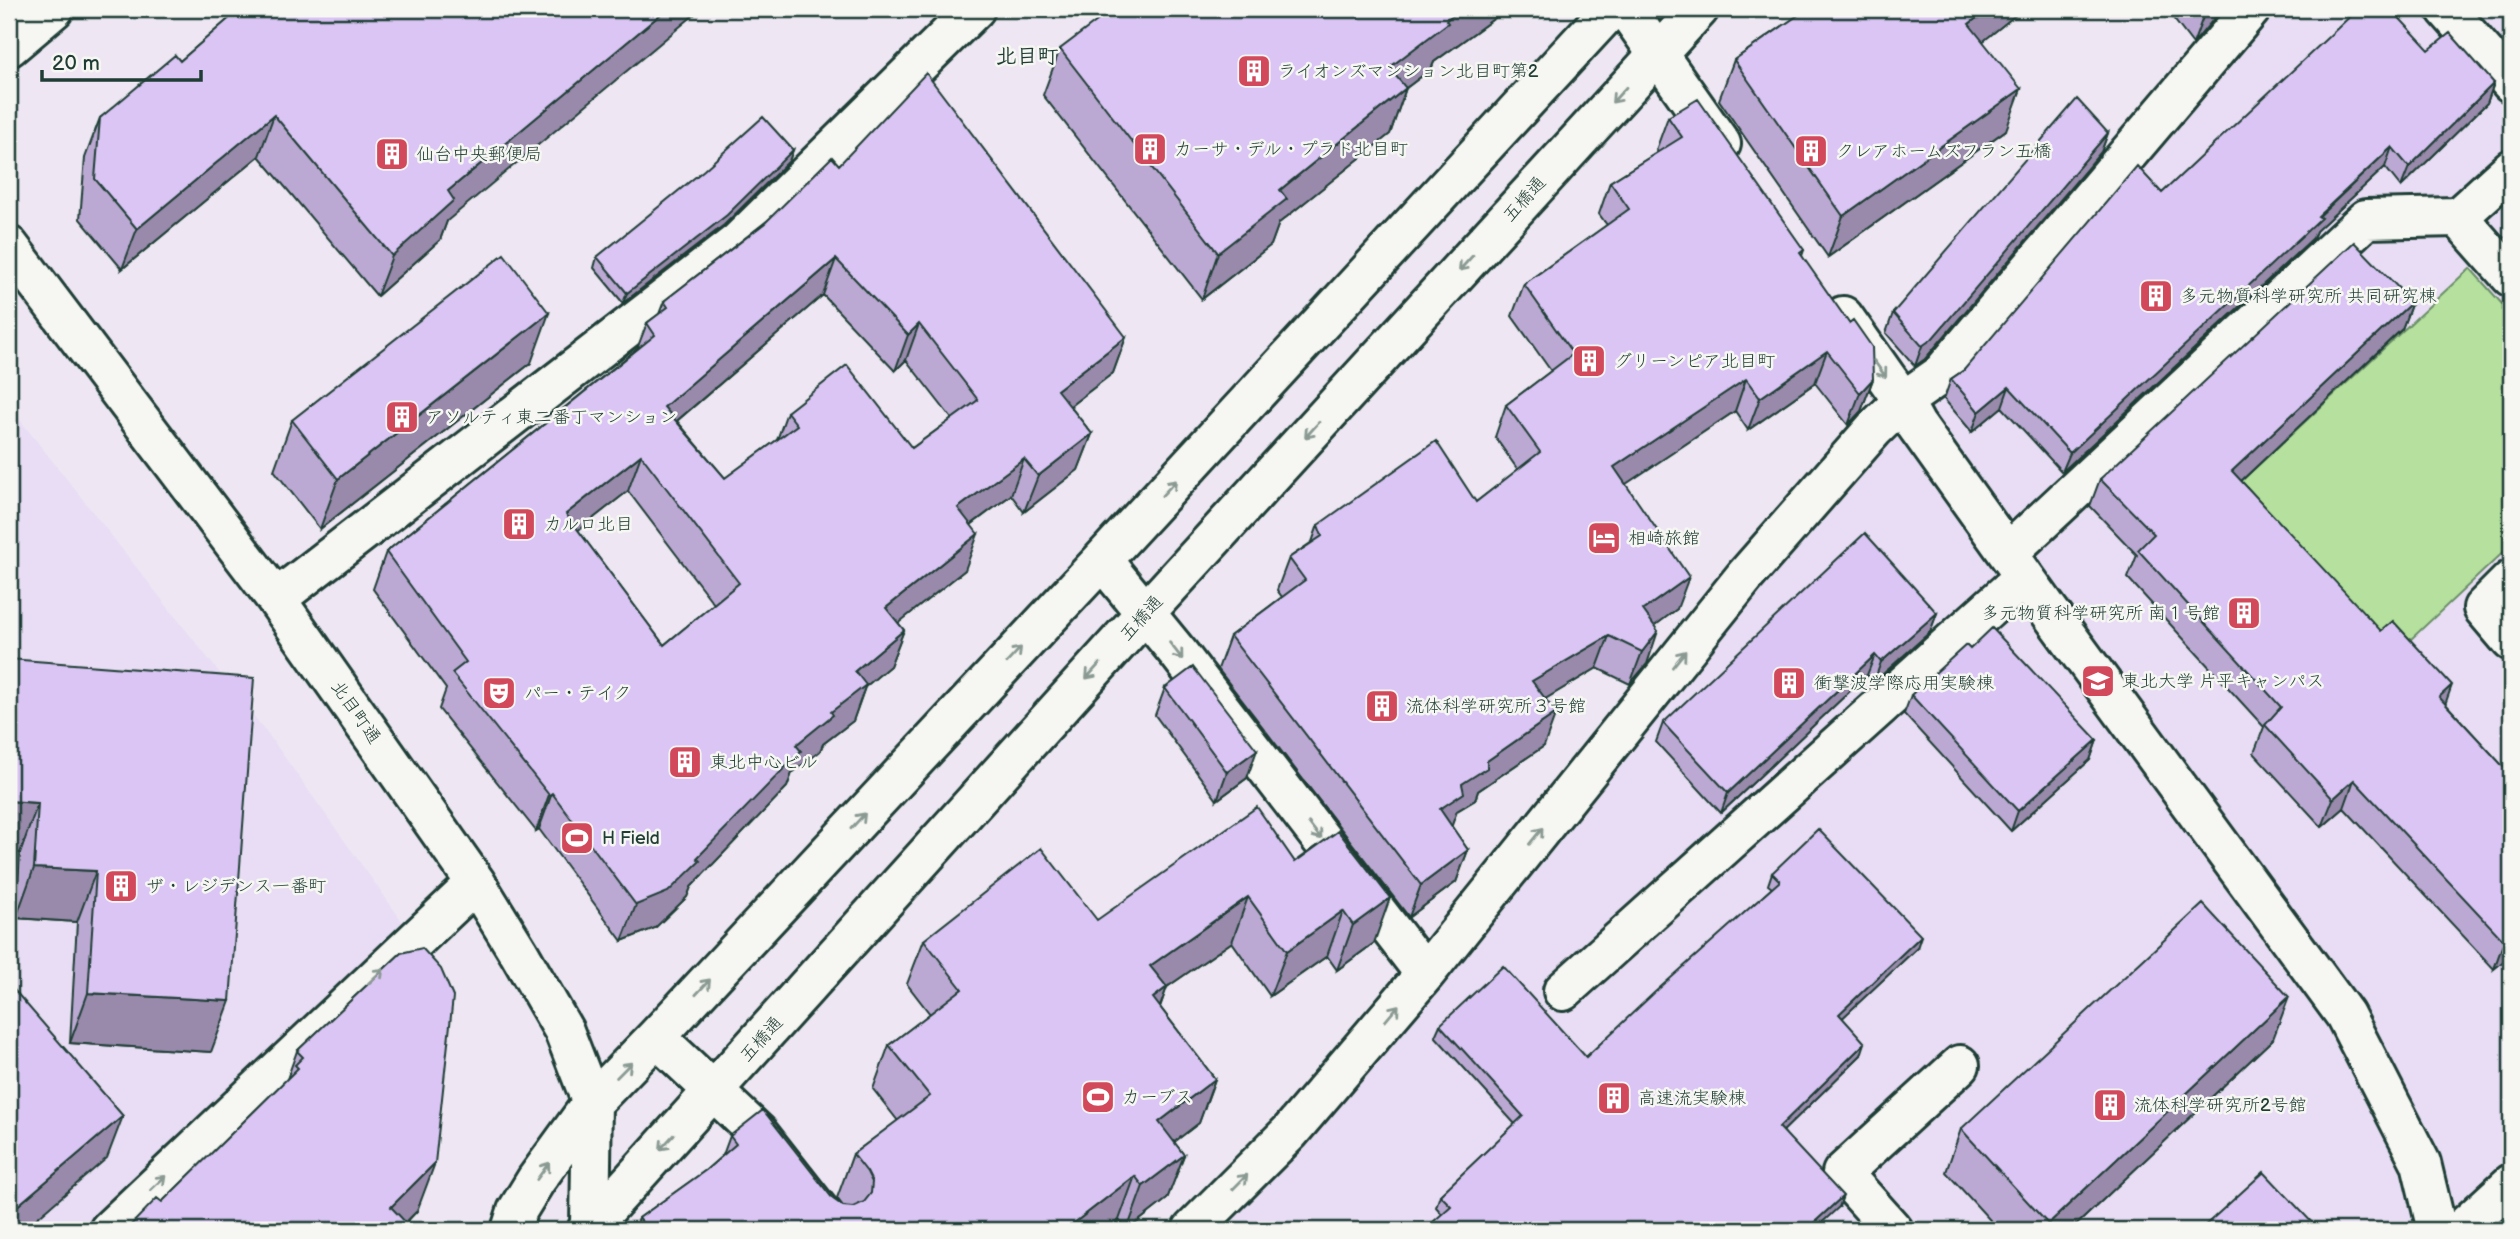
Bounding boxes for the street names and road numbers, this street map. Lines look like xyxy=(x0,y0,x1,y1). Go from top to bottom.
street label: 五橋通 xyxy=(1499,172,1550,226)
street label: 五橋通 xyxy=(1116,591,1167,645)
street label: 北目町通 xyxy=(326,677,385,748)
street label: 五橋通 xyxy=(736,1012,787,1066)

